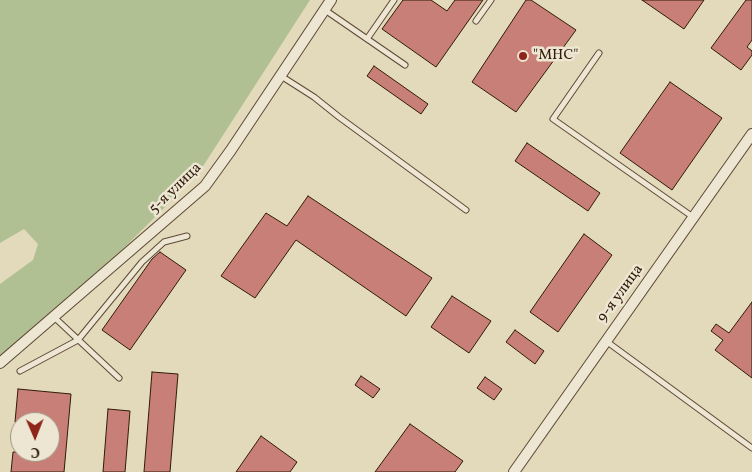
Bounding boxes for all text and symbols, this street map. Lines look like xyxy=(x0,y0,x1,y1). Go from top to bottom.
place label: "МНС" xyxy=(533,47,578,65)
marker: "МНС" xyxy=(517,50,529,62)
street label: 5-я улица xyxy=(146,160,206,218)
street label: 9-я улица xyxy=(594,262,648,326)
north arrow xyxy=(10,412,60,462)
text: С xyxy=(31,442,40,461)

